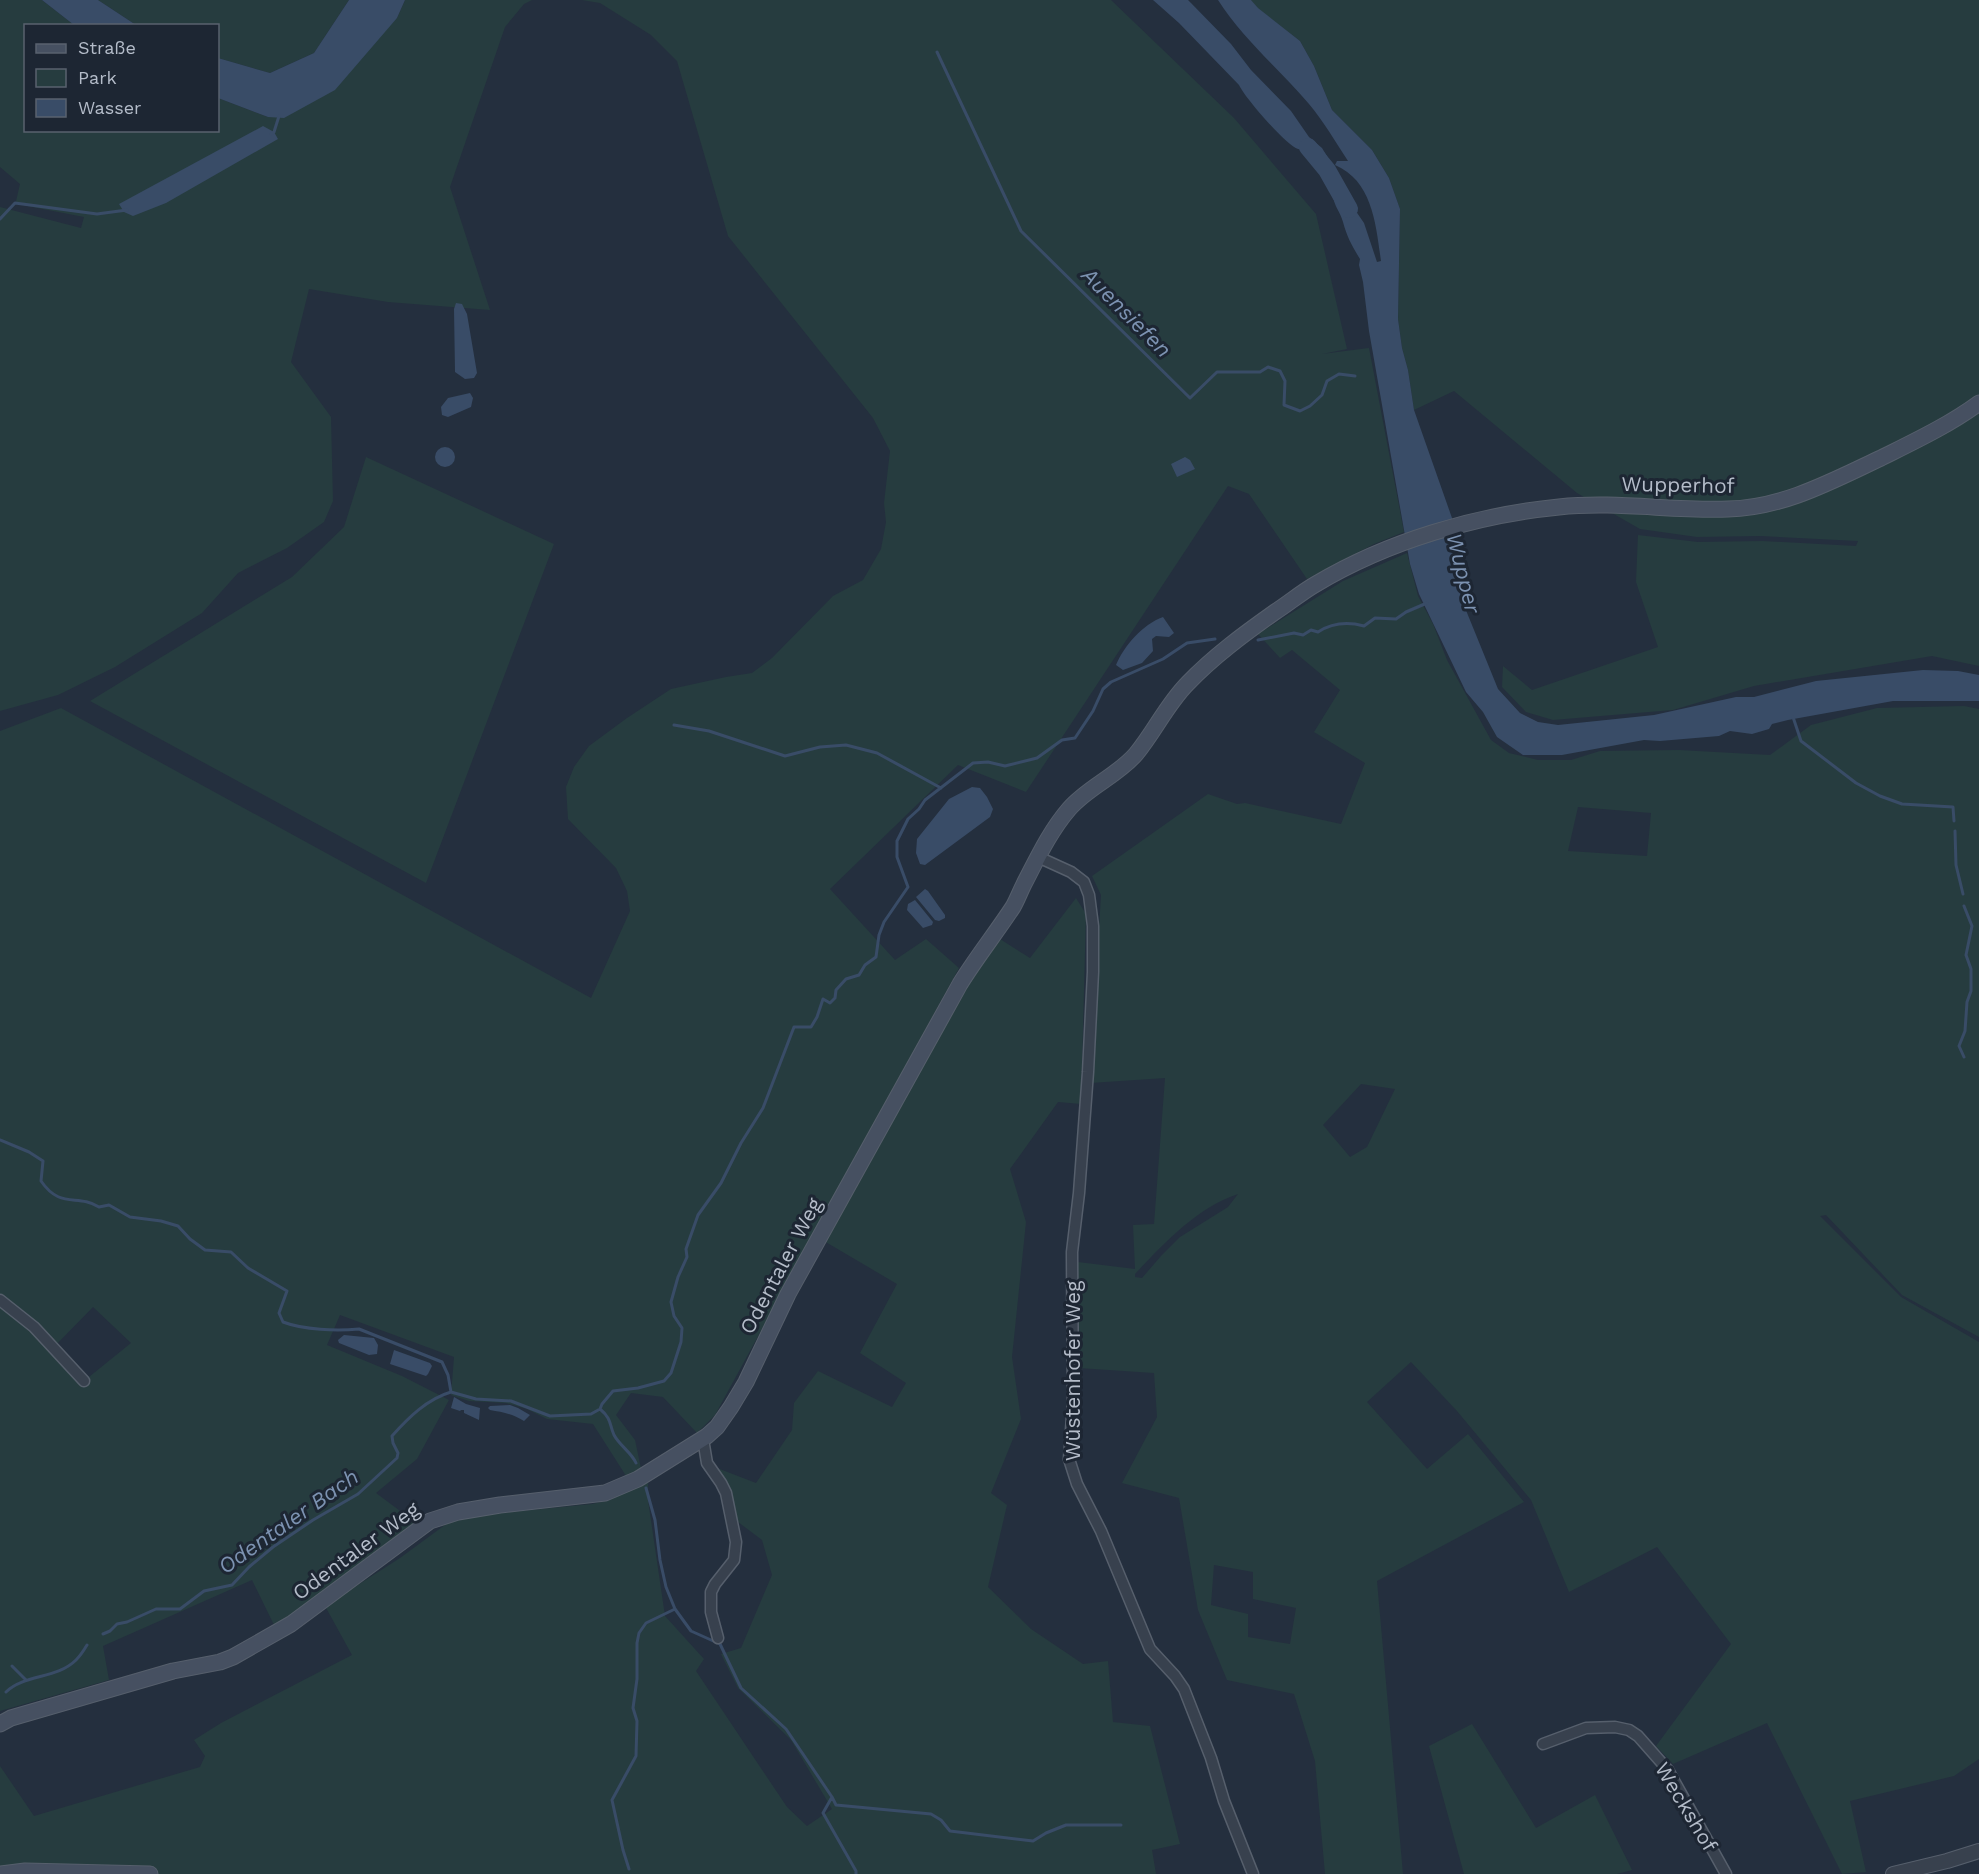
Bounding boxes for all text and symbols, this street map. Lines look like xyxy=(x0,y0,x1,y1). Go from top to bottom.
legend xyxy=(24,24,219,132)
text: Straße xyxy=(78,37,136,58)
text: Park xyxy=(78,67,117,88)
text: Wasser xyxy=(78,97,141,118)
water label: Auensiefen xyxy=(1076,262,1177,362)
street label: Wupperhof xyxy=(1621,471,1735,498)
water label: Wupper xyxy=(1442,530,1486,617)
street label: Odentaler Weg xyxy=(734,1193,827,1338)
street label: Wüstenhofer Weg xyxy=(1060,1280,1085,1461)
water label: Odentaler Bach xyxy=(213,1464,363,1579)
street label: Odentaler Weg xyxy=(287,1496,425,1605)
street label: Weckshof xyxy=(1650,1758,1723,1856)

